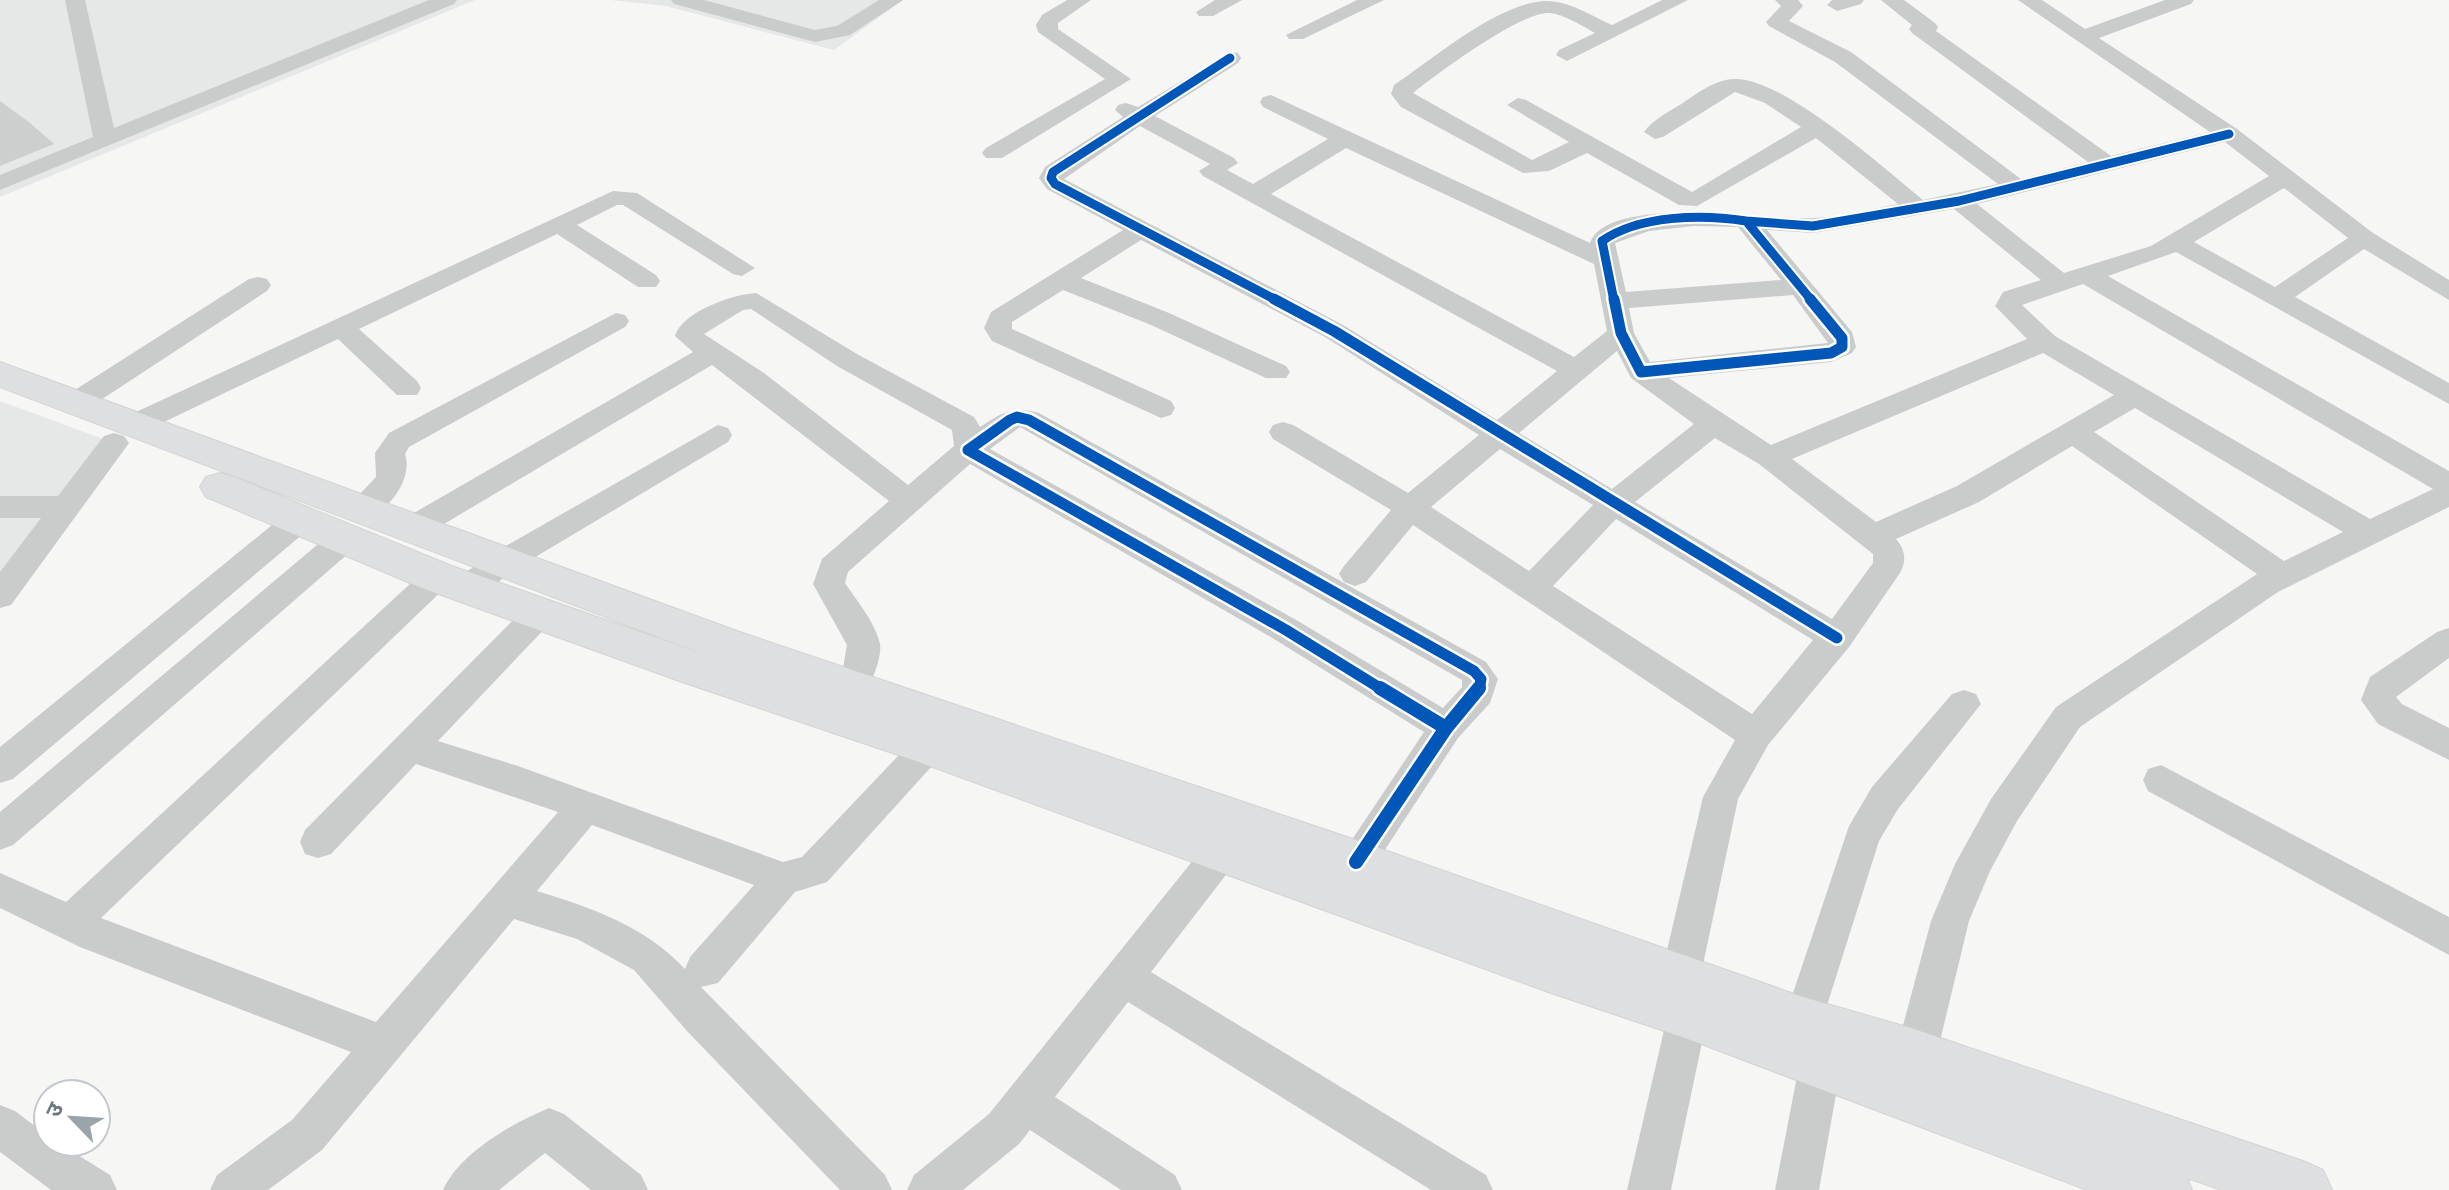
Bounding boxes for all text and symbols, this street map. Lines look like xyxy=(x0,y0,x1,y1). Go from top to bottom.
north arrow xyxy=(32,1078,112,1158)
text: उ xyxy=(38,1096,71,1122)

